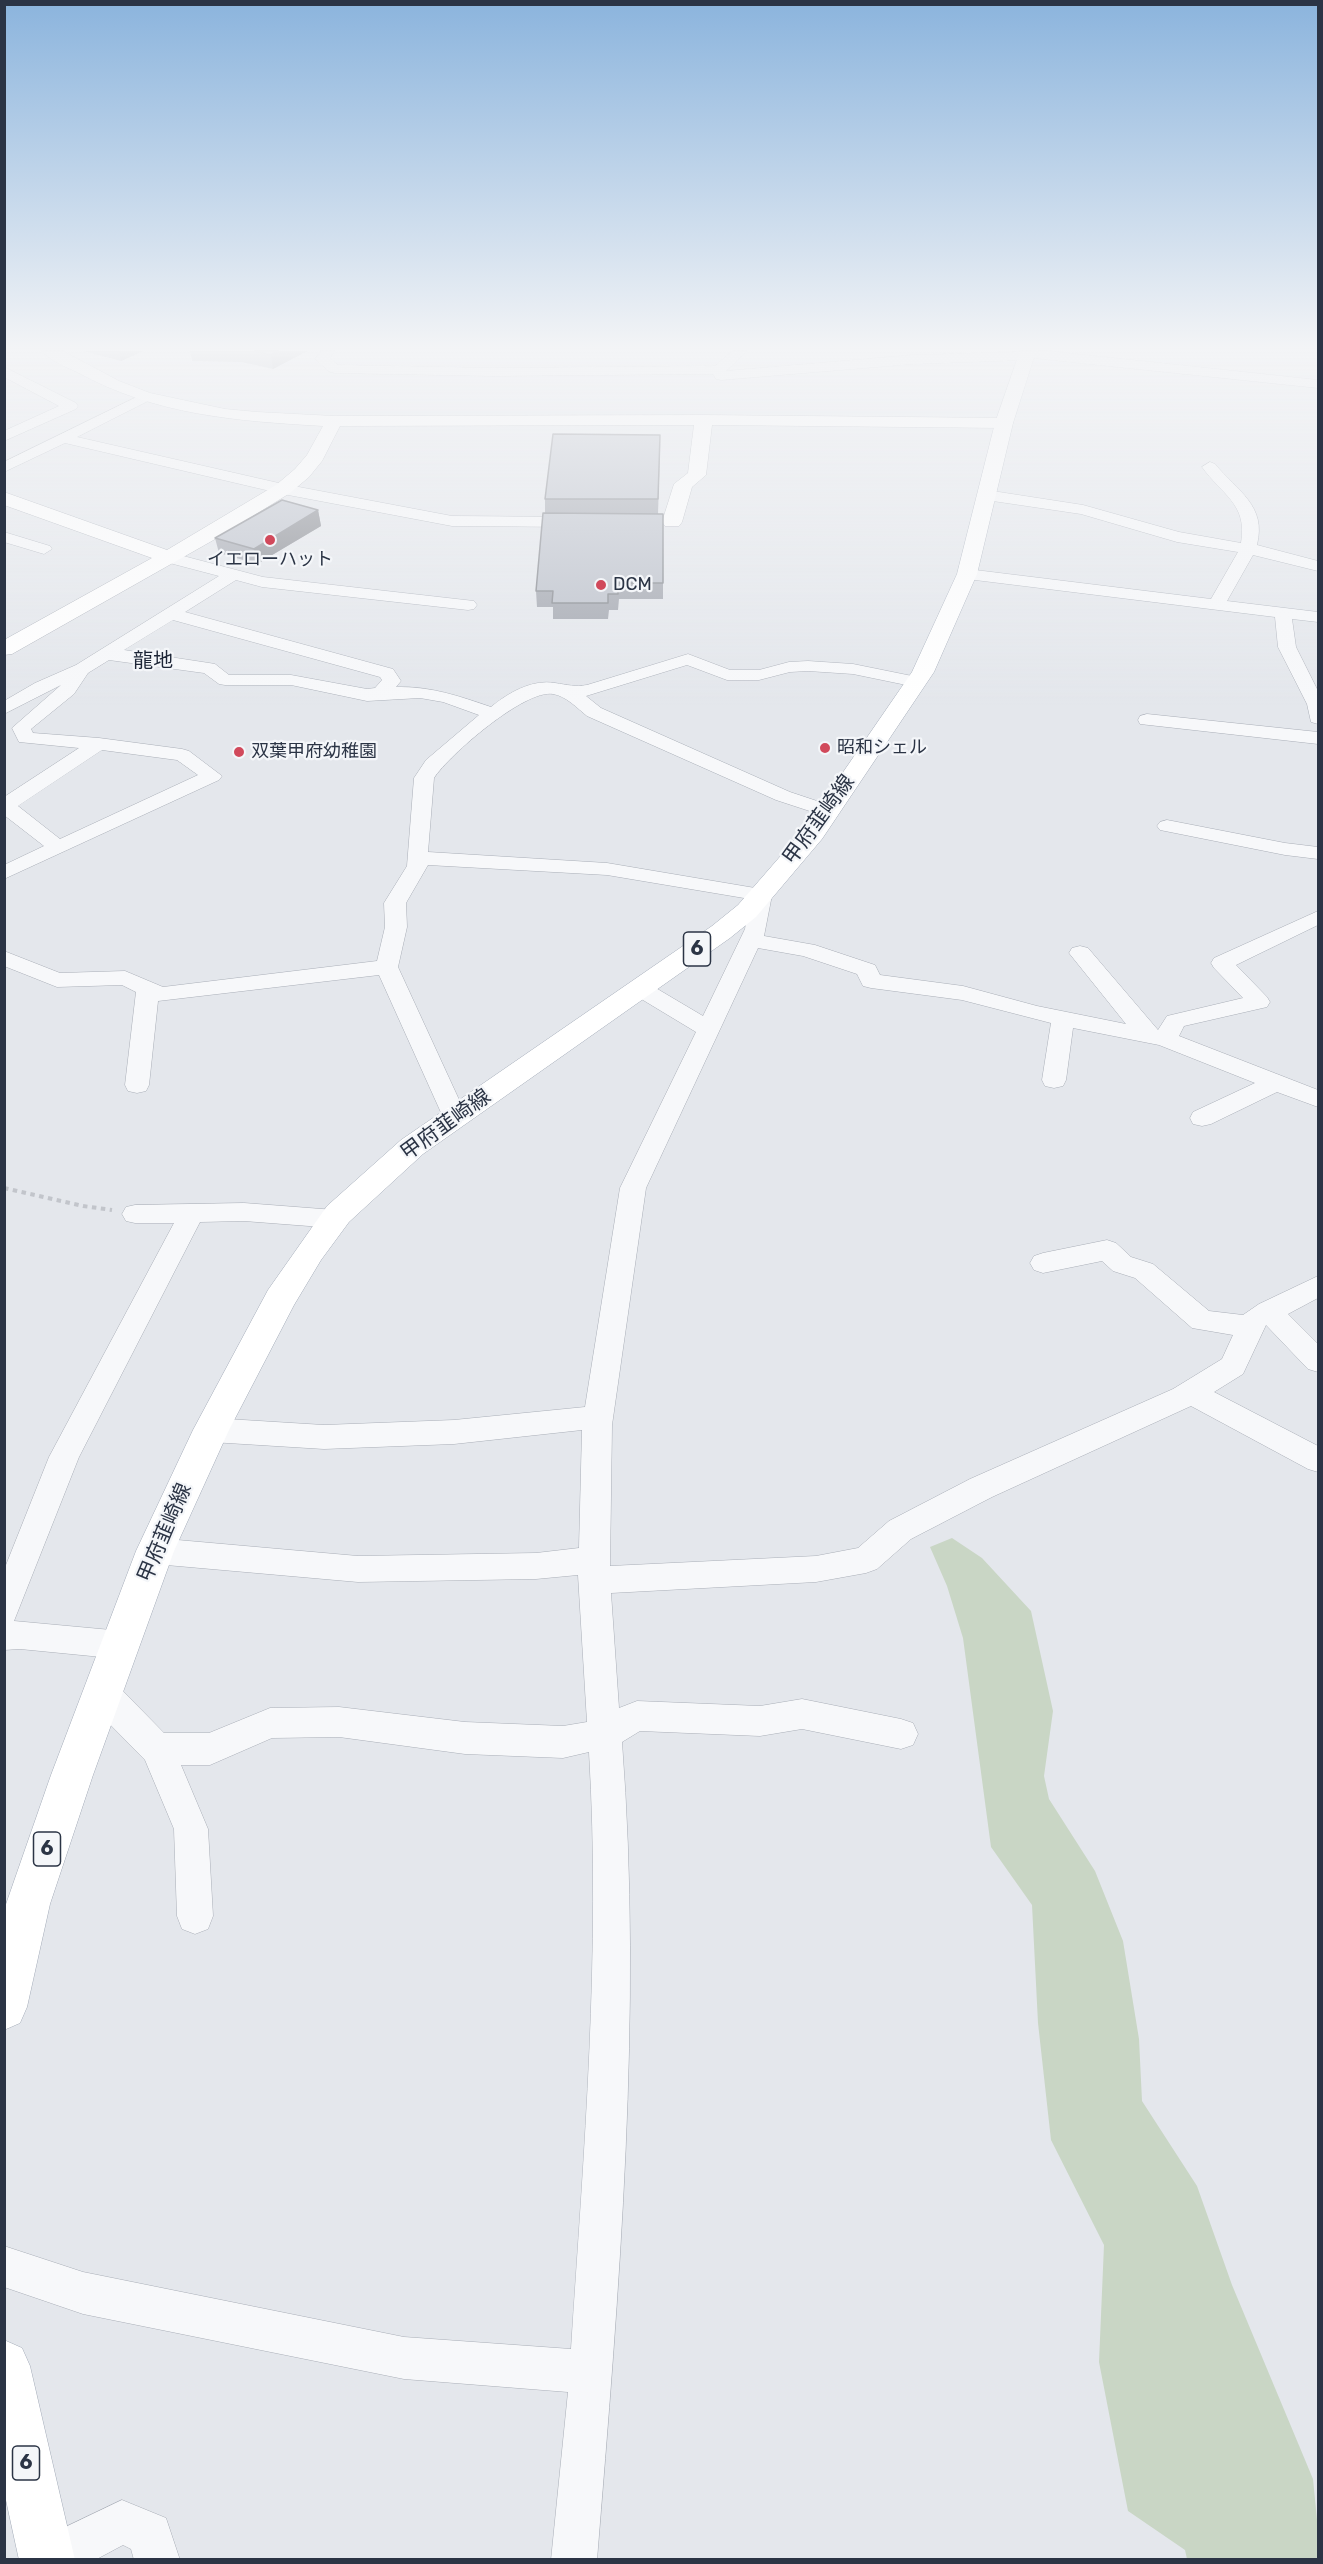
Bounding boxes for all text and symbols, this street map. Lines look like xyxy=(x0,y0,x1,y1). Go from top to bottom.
marker: イエローハット xyxy=(263,533,277,547)
place label: イエローハット xyxy=(207,549,333,571)
place label: DCM xyxy=(613,574,652,596)
marker: DCM xyxy=(594,578,608,592)
district label: 龍地 xyxy=(133,649,173,673)
place label: 昭和シェル xyxy=(837,737,927,759)
place label: 双葉甲府幼稚園 xyxy=(251,741,377,763)
marker: 昭和シェル xyxy=(818,741,832,755)
marker: 双葉甲府幼稚園 xyxy=(232,745,246,759)
street label: 甲府韮崎線 xyxy=(778,770,860,870)
road number: 6 xyxy=(684,932,710,966)
street label: 甲府韮崎線 xyxy=(396,1084,496,1166)
street label: 甲府韮崎線 xyxy=(133,1480,197,1586)
road number: 6 xyxy=(34,1832,60,1866)
road number: 6 xyxy=(12,2446,40,2480)

